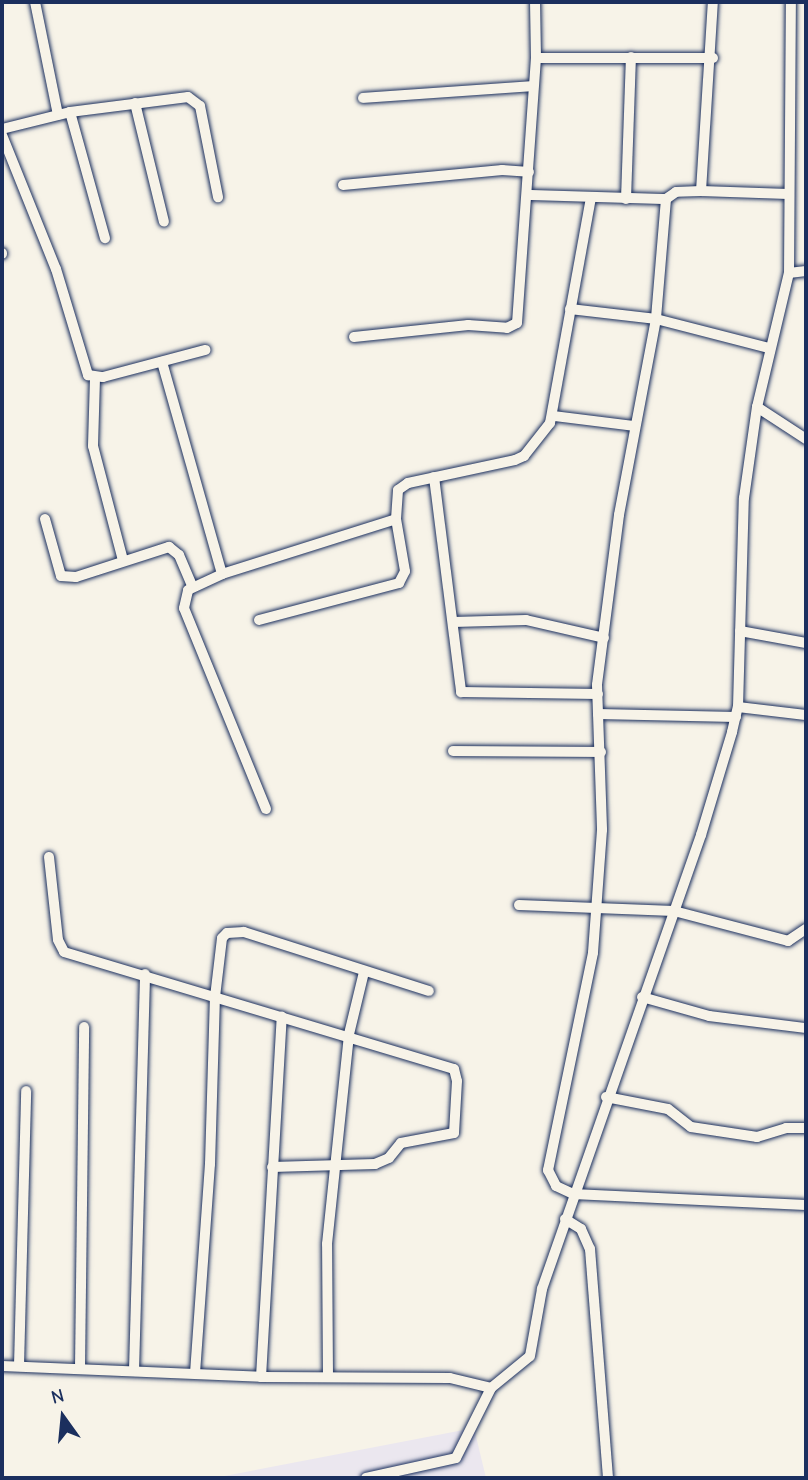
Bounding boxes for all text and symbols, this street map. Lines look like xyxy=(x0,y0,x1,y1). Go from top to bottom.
north arrow xyxy=(28,1382,98,1452)
text: N xyxy=(49,1384,66,1409)

